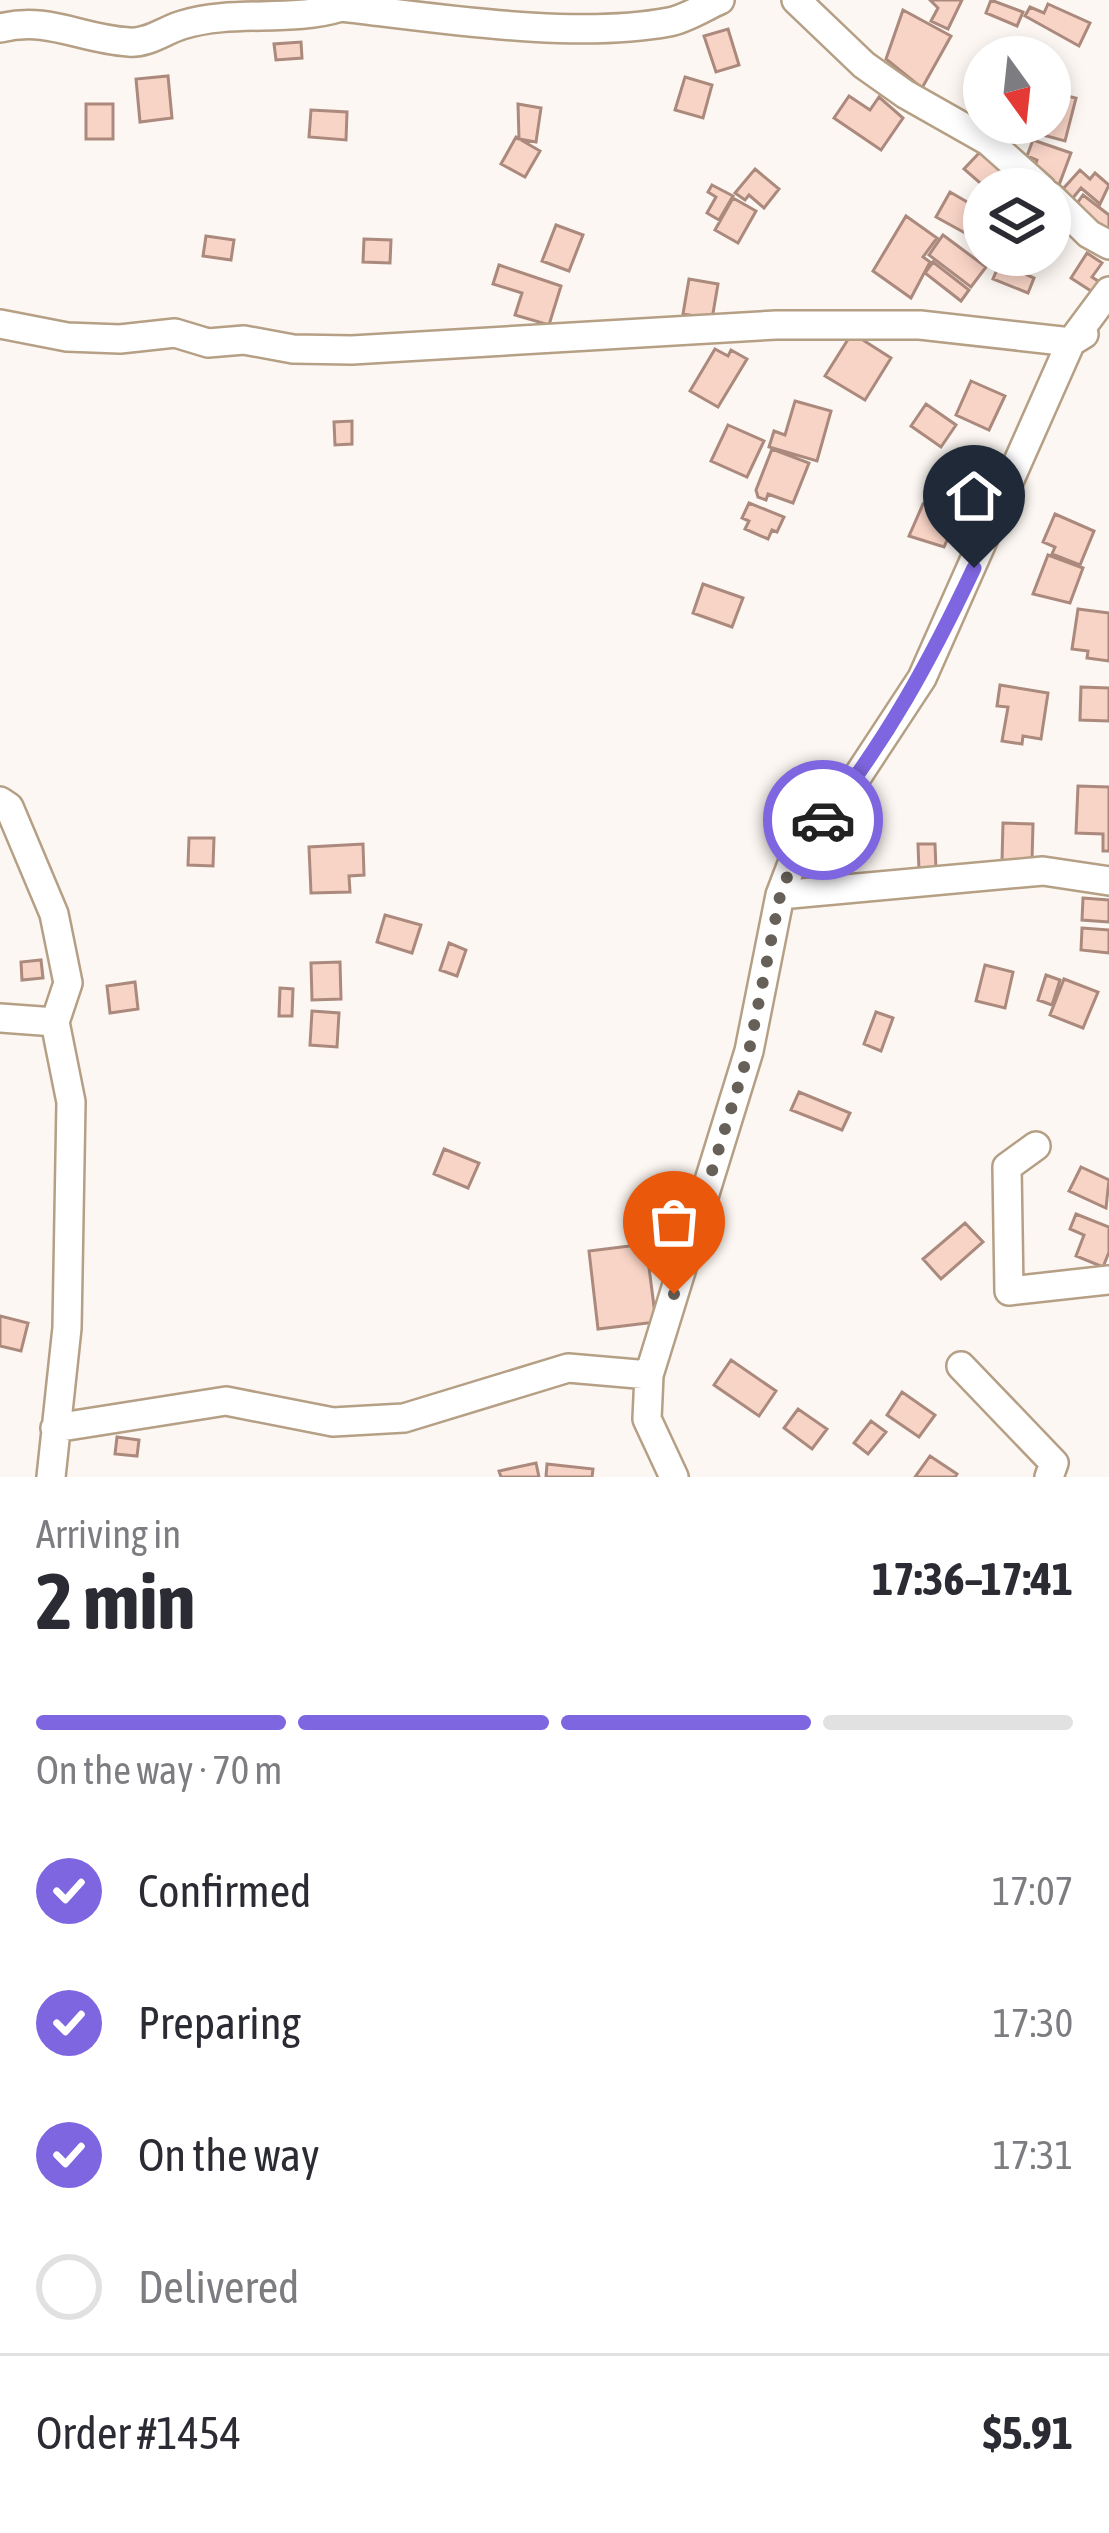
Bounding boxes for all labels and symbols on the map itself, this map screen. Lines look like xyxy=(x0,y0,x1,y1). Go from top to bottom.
north arrow xyxy=(963,36,1071,144)
pin xyxy=(923,445,1025,568)
courier xyxy=(763,760,883,880)
pin xyxy=(623,1171,725,1294)

